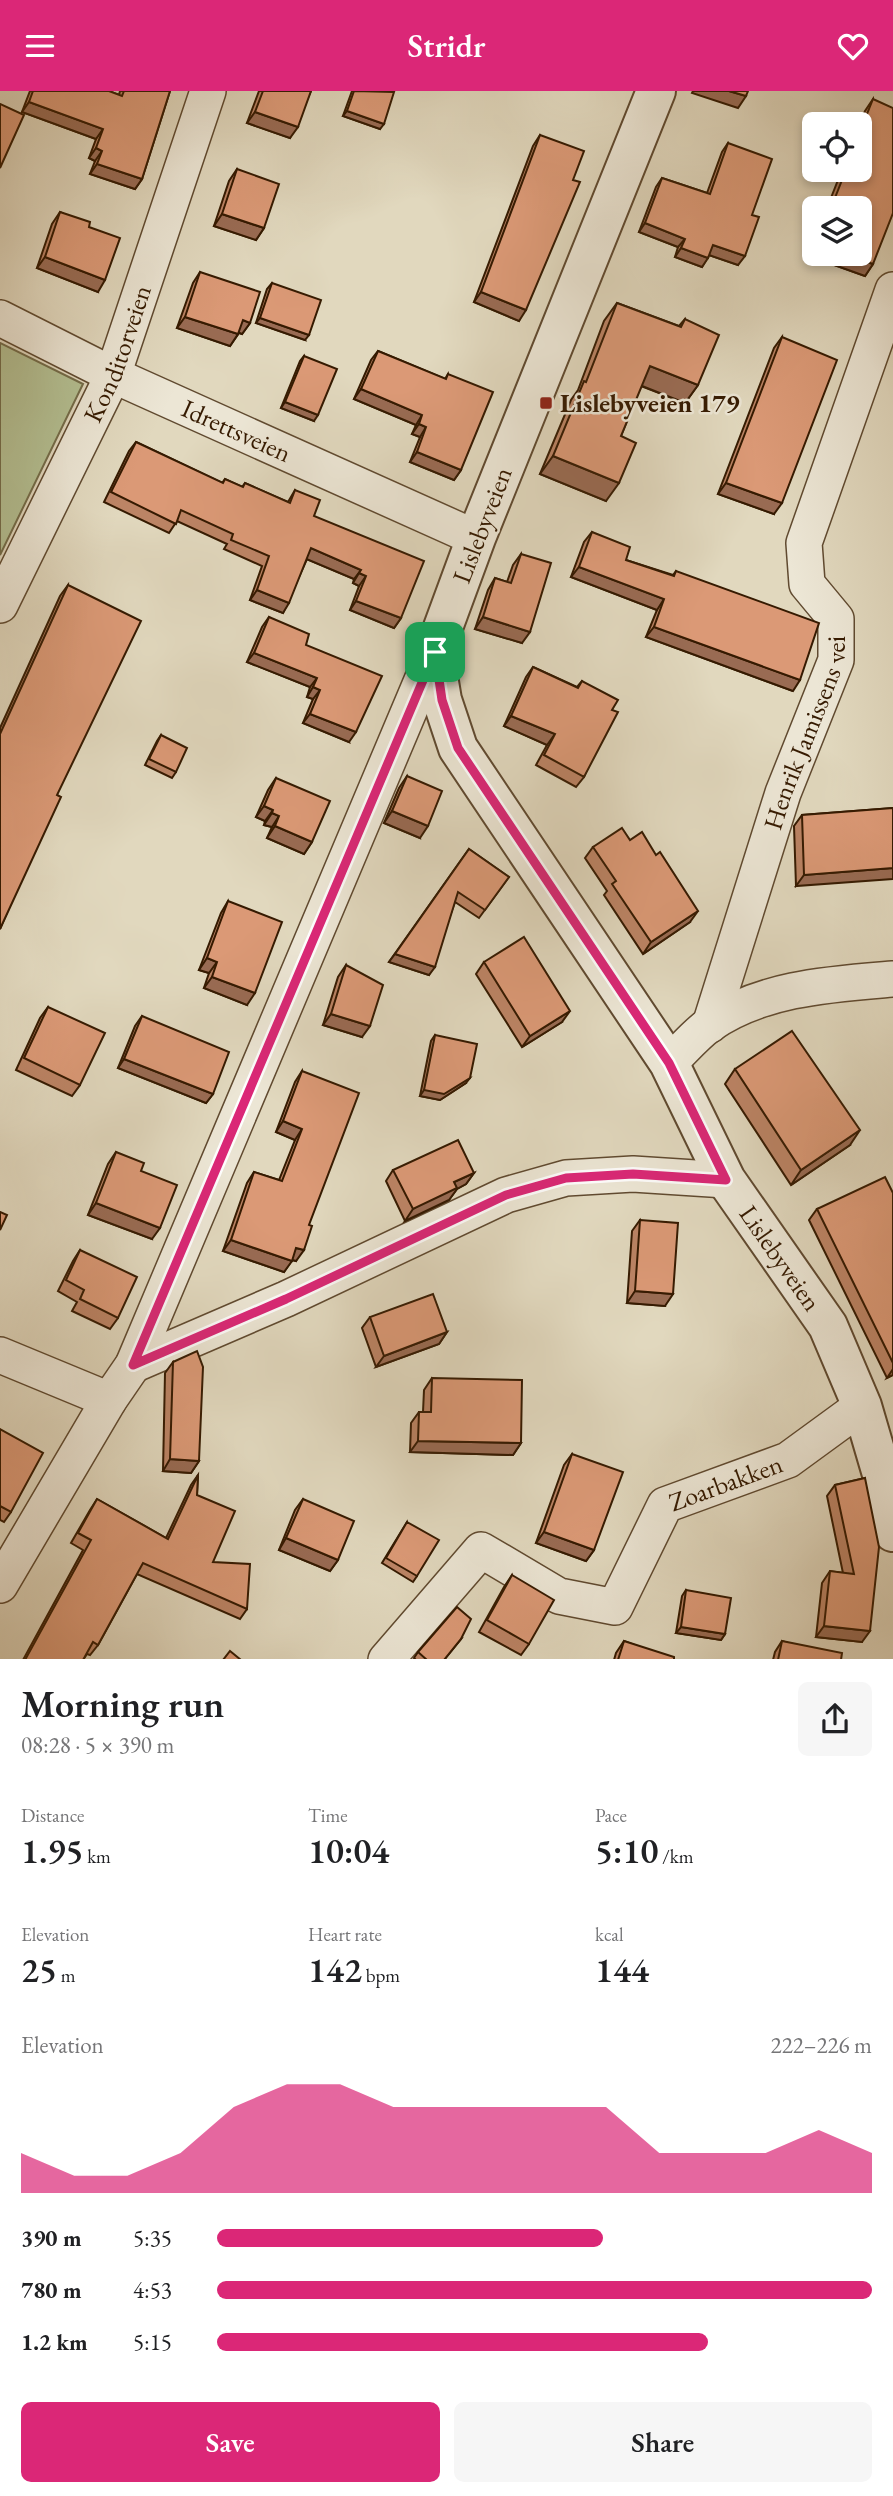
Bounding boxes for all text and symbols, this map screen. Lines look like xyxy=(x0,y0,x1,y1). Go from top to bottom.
text: Stridr xyxy=(408,25,485,67)
icon: menu xyxy=(21,27,59,65)
icon: heart xyxy=(834,27,872,65)
map controls xyxy=(802,112,872,266)
button: locate xyxy=(802,112,872,182)
button: layers xyxy=(802,196,872,266)
street label: Konditorveien xyxy=(75,280,159,428)
place label: Lislebyveien 179 xyxy=(560,386,740,420)
street label: Idrettsveien xyxy=(176,391,297,470)
marker: Lislebyveien 179 xyxy=(538,395,554,411)
street label: Lislebyveien xyxy=(444,462,520,588)
pin xyxy=(405,622,465,682)
icon: arrive xyxy=(416,633,454,671)
street label: Henrik Jamissens vei xyxy=(755,636,853,834)
street label: Lislebyveien xyxy=(732,1198,829,1318)
street label: Zoarbakken xyxy=(664,1446,787,1519)
text: Morning run xyxy=(21,1679,224,1728)
button: share xyxy=(798,1682,872,1756)
text: 08:28 · 5 × 390 m xyxy=(21,1730,174,1760)
text: Distance xyxy=(21,1803,84,1828)
text: Time xyxy=(308,1803,348,1828)
text: Pace xyxy=(595,1803,627,1828)
text: 1.95 xyxy=(21,1828,83,1873)
text: 10:04 xyxy=(308,1828,389,1873)
text: 5:10 xyxy=(595,1828,658,1873)
text: km xyxy=(83,1844,111,1869)
text: /km xyxy=(658,1844,693,1869)
text: Elevation xyxy=(21,1922,89,1947)
text: Heart rate xyxy=(308,1922,382,1947)
text: kcal xyxy=(595,1922,624,1947)
text: 25 xyxy=(21,1947,57,1992)
text: 142 xyxy=(308,1947,362,1992)
text: 144 xyxy=(595,1947,649,1992)
text: m xyxy=(57,1963,76,1988)
text: bpm xyxy=(362,1963,400,1988)
text: Elevation xyxy=(21,2030,104,2060)
text: 222–226 m xyxy=(771,2030,872,2060)
text: 390 m xyxy=(21,2223,82,2253)
text: 5:35 xyxy=(133,2223,172,2253)
text: 780 m xyxy=(21,2275,82,2305)
text: 4:53 xyxy=(133,2275,172,2305)
text: 1.2 km xyxy=(21,2327,88,2357)
text: 5:15 xyxy=(133,2327,172,2357)
button: Save xyxy=(21,2402,440,2482)
button: Share xyxy=(454,2402,872,2482)

